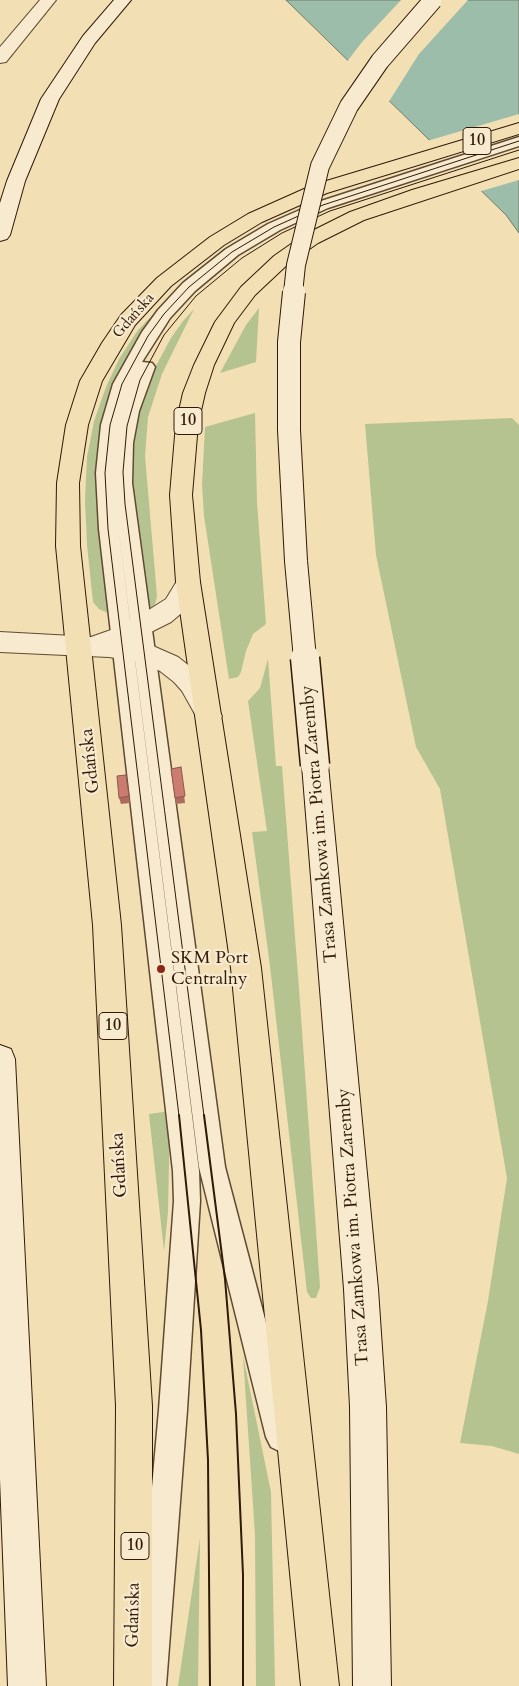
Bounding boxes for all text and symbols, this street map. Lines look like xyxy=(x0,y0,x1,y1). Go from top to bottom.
road number: 10 xyxy=(463,128,491,154)
street label: Gdańska xyxy=(109,290,159,342)
road number: 10 xyxy=(174,408,202,434)
street label: Trasa Zamkowa im. Piotra Zaremby xyxy=(297,685,343,963)
street label: Gdańska xyxy=(77,727,105,795)
place label: SKM Port Centralny xyxy=(171,948,248,991)
marker: SKM Port Centralny xyxy=(155,963,167,975)
road number: 10 xyxy=(99,1012,127,1040)
street label: Trasa Zamkowa im. Piotra Zaremby xyxy=(334,1088,374,1366)
street label: Gdańska xyxy=(108,1132,132,1198)
road number: 10 xyxy=(121,1532,149,1560)
street label: Gdańska xyxy=(123,1582,145,1648)

